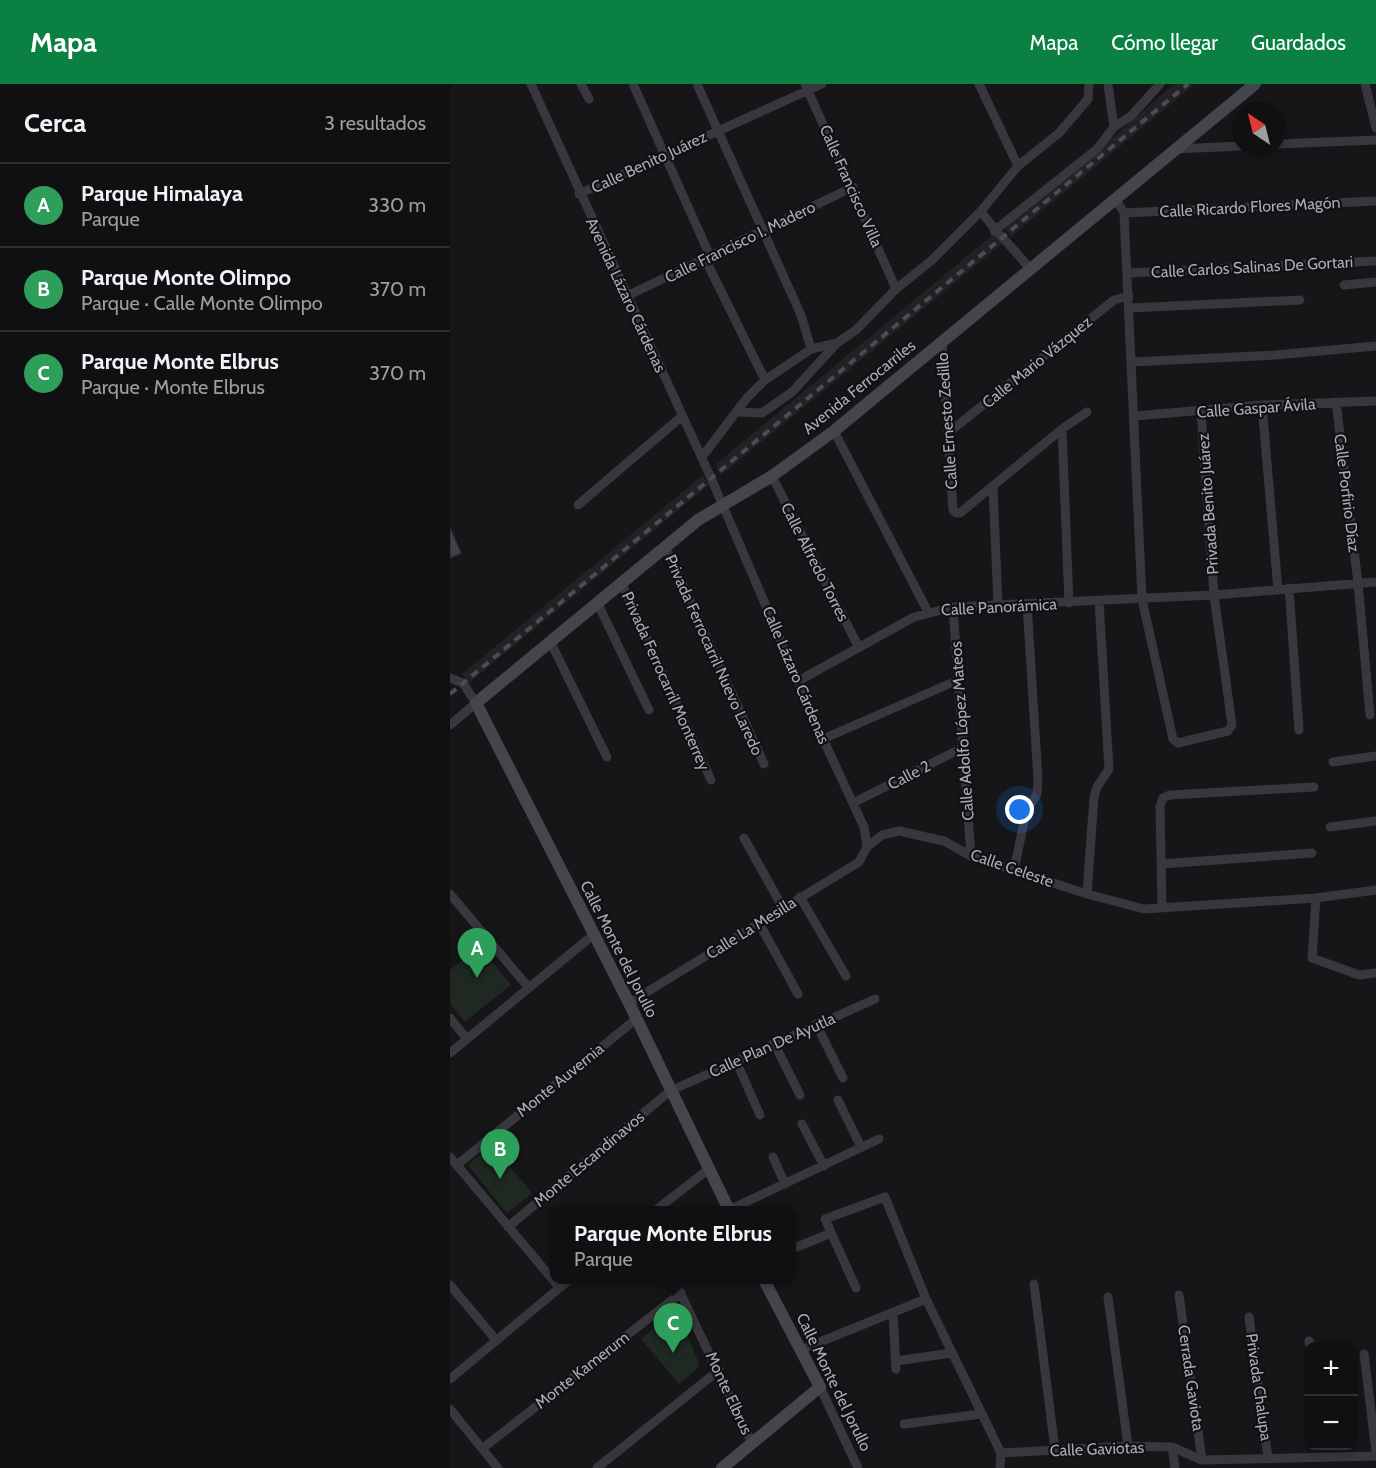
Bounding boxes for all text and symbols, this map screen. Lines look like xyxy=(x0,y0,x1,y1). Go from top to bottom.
text: Mapa xyxy=(30,25,97,59)
text: Mapa xyxy=(1030,30,1078,55)
text: Cómo llegar xyxy=(1111,30,1218,55)
text: Guardados xyxy=(1251,30,1346,55)
north arrow xyxy=(1232,102,1286,156)
text: Cerca xyxy=(24,107,86,139)
text: 3 resultados xyxy=(324,111,426,135)
street label: Calle Francisco Villa xyxy=(815,122,887,250)
street label: Calle Benito Juárez xyxy=(588,127,710,197)
text: Parque Himalaya xyxy=(81,180,243,207)
text: A xyxy=(37,193,50,217)
text: 330 m xyxy=(368,193,426,217)
street label: Calle Ricardo Flores Magón xyxy=(1159,193,1341,221)
street label: Calle Francisco I. Madero xyxy=(662,197,819,287)
text: Parque xyxy=(81,207,140,231)
street label: Avenida Lázaro Cárdenas xyxy=(582,215,670,376)
street label: Calle Carlos Salinas De Gortari xyxy=(1150,252,1354,282)
text: Parque Monte Olimpo xyxy=(81,264,291,291)
text: B xyxy=(37,277,50,301)
text: 370 m xyxy=(369,277,426,301)
text: Parque · Calle Monte Olimpo xyxy=(81,291,323,315)
street label: Calle Mario Vázquez xyxy=(978,312,1096,412)
street label: Avenida Ferrocarriles xyxy=(799,336,919,438)
text: Parque Monte Elbrus xyxy=(81,348,279,375)
street label: Calle Ernesto Zedillo xyxy=(933,352,961,490)
text: C xyxy=(37,361,50,385)
text: 370 m xyxy=(369,361,426,385)
text: Parque · Monte Elbrus xyxy=(81,375,265,399)
street label: Calle Gaspar Ávila xyxy=(1196,394,1316,422)
street label: Privada Benito Juárez xyxy=(1194,432,1222,575)
street label: Calle Porfirio Díaz xyxy=(1330,433,1364,554)
street label: Calle Alfredo Torres xyxy=(777,499,853,625)
street label: Privada Ferrocarril Nuevo Laredo xyxy=(661,552,767,758)
street label: Privada Ferrocarril Monterrey xyxy=(618,589,714,773)
street label: Calle Panorámica xyxy=(941,594,1058,620)
street label: Calle Lázaro Cárdenas xyxy=(758,603,834,747)
street label: Calle Adolfo López Mateos xyxy=(946,640,978,821)
street label: Calle 2 xyxy=(885,756,933,794)
your location xyxy=(1005,795,1034,824)
street label: Calle Celeste xyxy=(968,845,1056,891)
street label: Calle Monte del Jorullo xyxy=(576,877,662,1021)
street label: Calle La Mesilla xyxy=(703,893,800,963)
pin: A xyxy=(458,928,496,978)
street label: Calle Plan De Ayutla xyxy=(706,1009,838,1081)
street label: Monte Auvernia xyxy=(513,1039,608,1121)
street label: Monte Escandinavos xyxy=(530,1107,648,1211)
pin: B xyxy=(481,1130,520,1179)
popup xyxy=(550,1206,796,1284)
text: Parque Monte Elbrus xyxy=(574,1220,772,1247)
text: Parque xyxy=(574,1247,633,1271)
pin: C xyxy=(654,1304,692,1353)
street label: Calle Monte del Jorullo xyxy=(792,1310,876,1454)
street label: Cerrada Gaviota xyxy=(1174,1324,1208,1433)
street label: Monte Kamerum xyxy=(531,1327,633,1413)
street label: Privada Chalupa xyxy=(1242,1332,1276,1442)
map controls xyxy=(1304,1342,1358,1450)
button: + xyxy=(1304,1342,1358,1396)
street label: Monte Elbrus xyxy=(702,1349,757,1438)
button: − xyxy=(1304,1396,1358,1450)
street label: Calle Gaviotas xyxy=(1049,1438,1145,1460)

